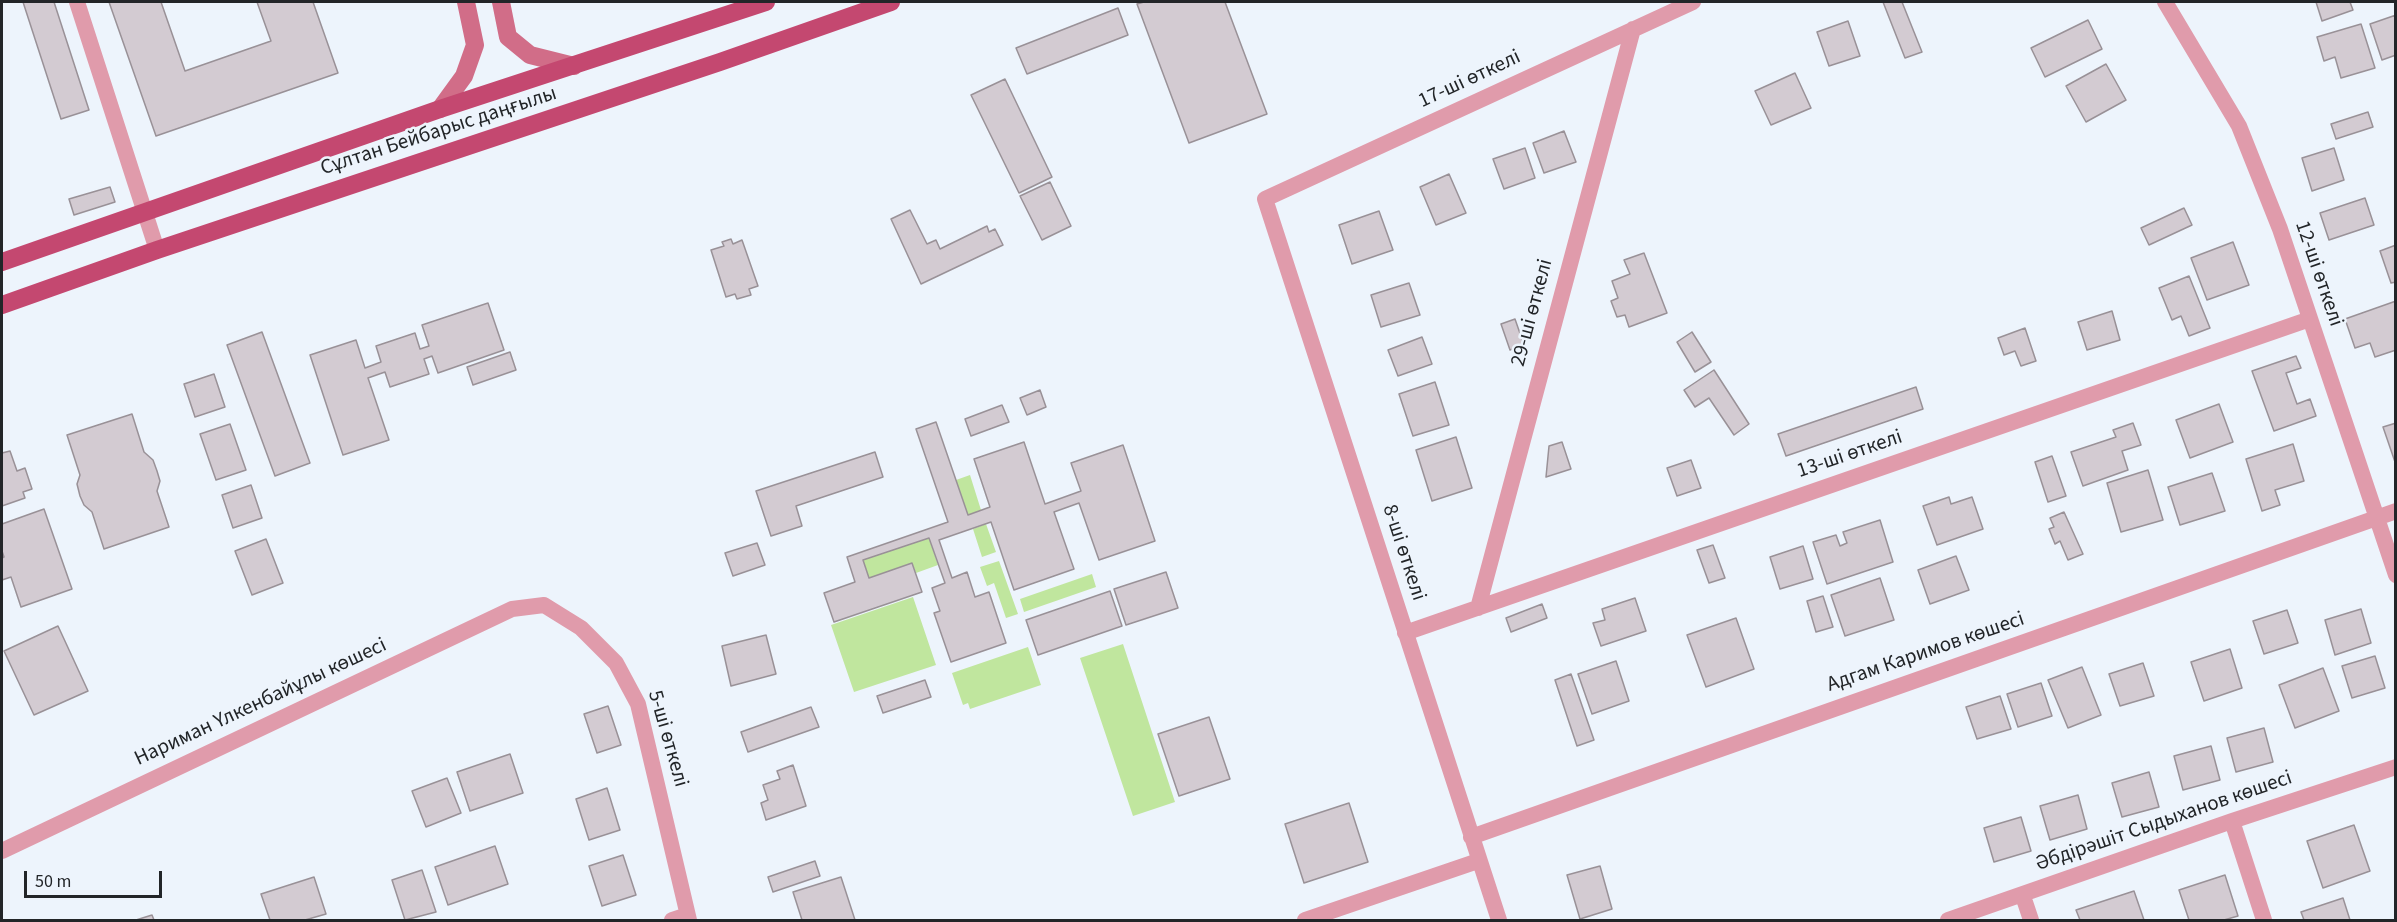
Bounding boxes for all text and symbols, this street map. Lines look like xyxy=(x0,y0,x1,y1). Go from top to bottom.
street label: 17-ші өткелі xyxy=(1415,45,1525,115)
street label: Сұлтан Бейбарыс даңғылы xyxy=(318,82,560,182)
street label: 12-ші өткелі xyxy=(2288,218,2348,330)
street label: 29-ші өткелі xyxy=(1507,257,1559,369)
street label: 13-ші өткелі xyxy=(1794,425,1906,485)
street label: 8-ші өткелі xyxy=(1376,502,1430,604)
street label: Адгам Каримов көшесі xyxy=(1824,607,2028,699)
street label: Нариман Үлкенбайұлы көшесі xyxy=(131,633,391,773)
street label: 5-ші өткелі xyxy=(641,688,693,790)
street label: Әбдірәшіт Сыдыханов көшесі xyxy=(2032,766,2296,878)
scale bar xyxy=(27,859,165,897)
text: 50 m xyxy=(35,869,71,894)

